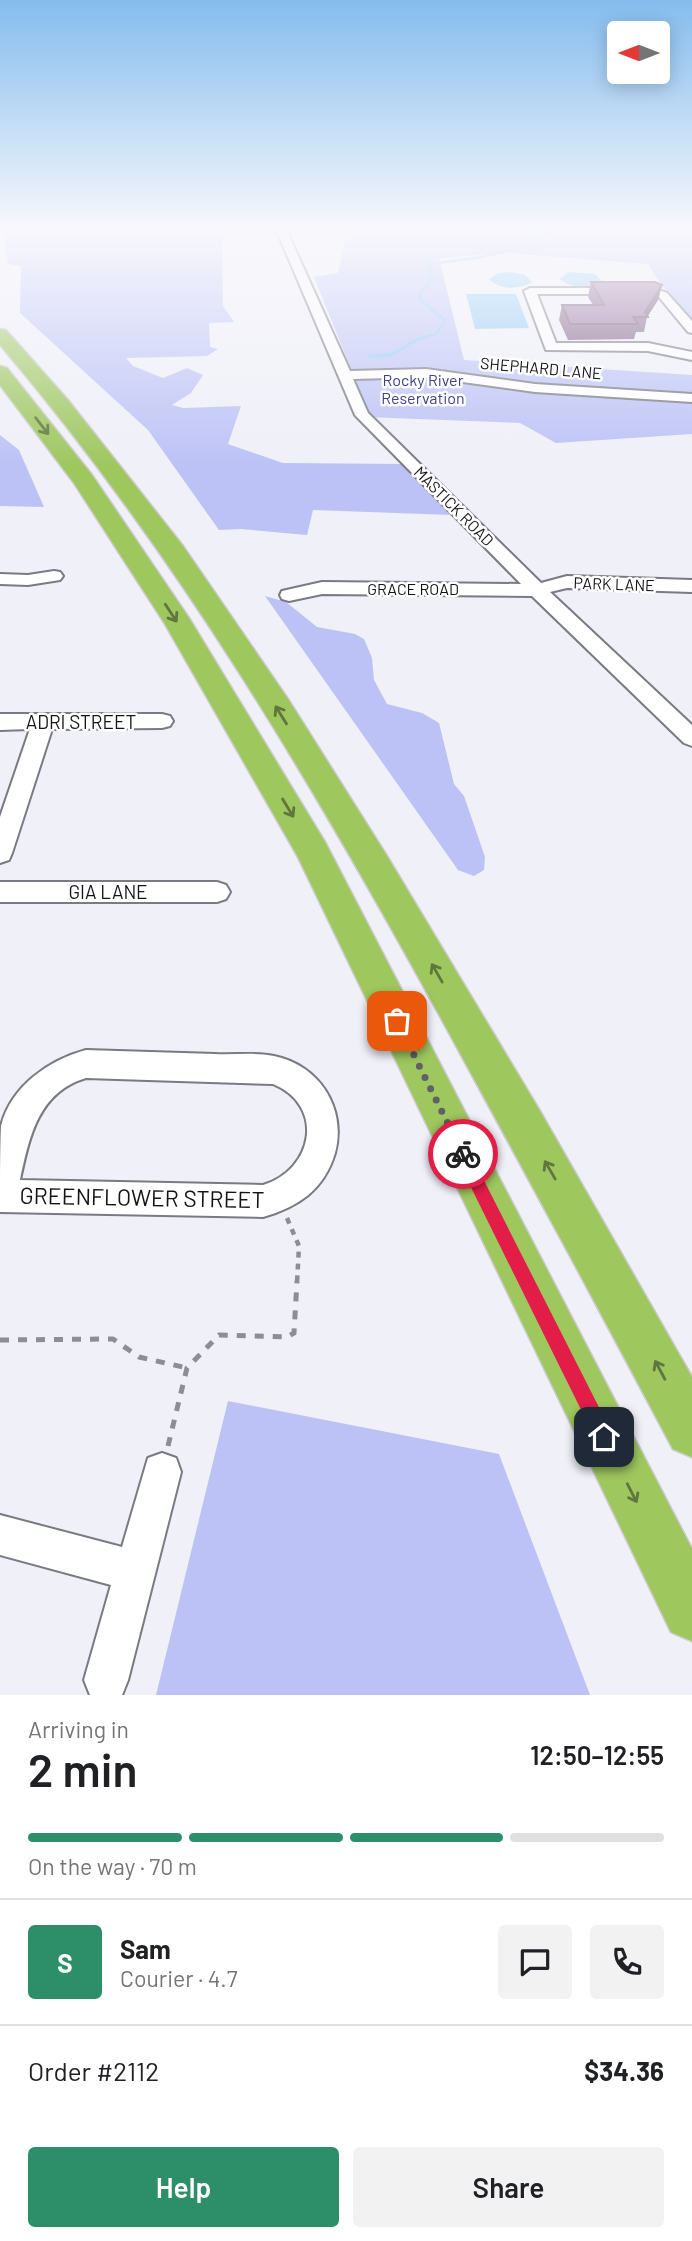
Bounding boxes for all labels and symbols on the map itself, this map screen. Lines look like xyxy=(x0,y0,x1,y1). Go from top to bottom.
north arrow xyxy=(607,21,670,84)
street label: SHEPHARD LANE xyxy=(480,353,603,382)
park label: Rocky River Reservation xyxy=(381,370,465,407)
one-way arrow xyxy=(34,416,49,434)
street label: MASTICK ROAD xyxy=(411,462,498,549)
street label: PARK LANE xyxy=(573,573,655,594)
street label: GRACE ROAD xyxy=(367,579,459,598)
one-way arrow xyxy=(165,602,179,622)
one-way arrow xyxy=(274,706,288,726)
street label: ADRI STREET xyxy=(26,710,136,733)
one-way arrow xyxy=(281,798,295,818)
street label: GIA LANE xyxy=(68,880,148,903)
one-way arrow xyxy=(430,964,444,984)
pin xyxy=(367,991,427,1051)
courier xyxy=(428,1119,498,1189)
one-way arrow xyxy=(543,1161,557,1181)
street label: GREENFLOWER STREET xyxy=(19,1181,265,1213)
one-way arrow xyxy=(652,1360,666,1381)
pin xyxy=(574,1407,634,1467)
one-way arrow xyxy=(626,1482,640,1502)

